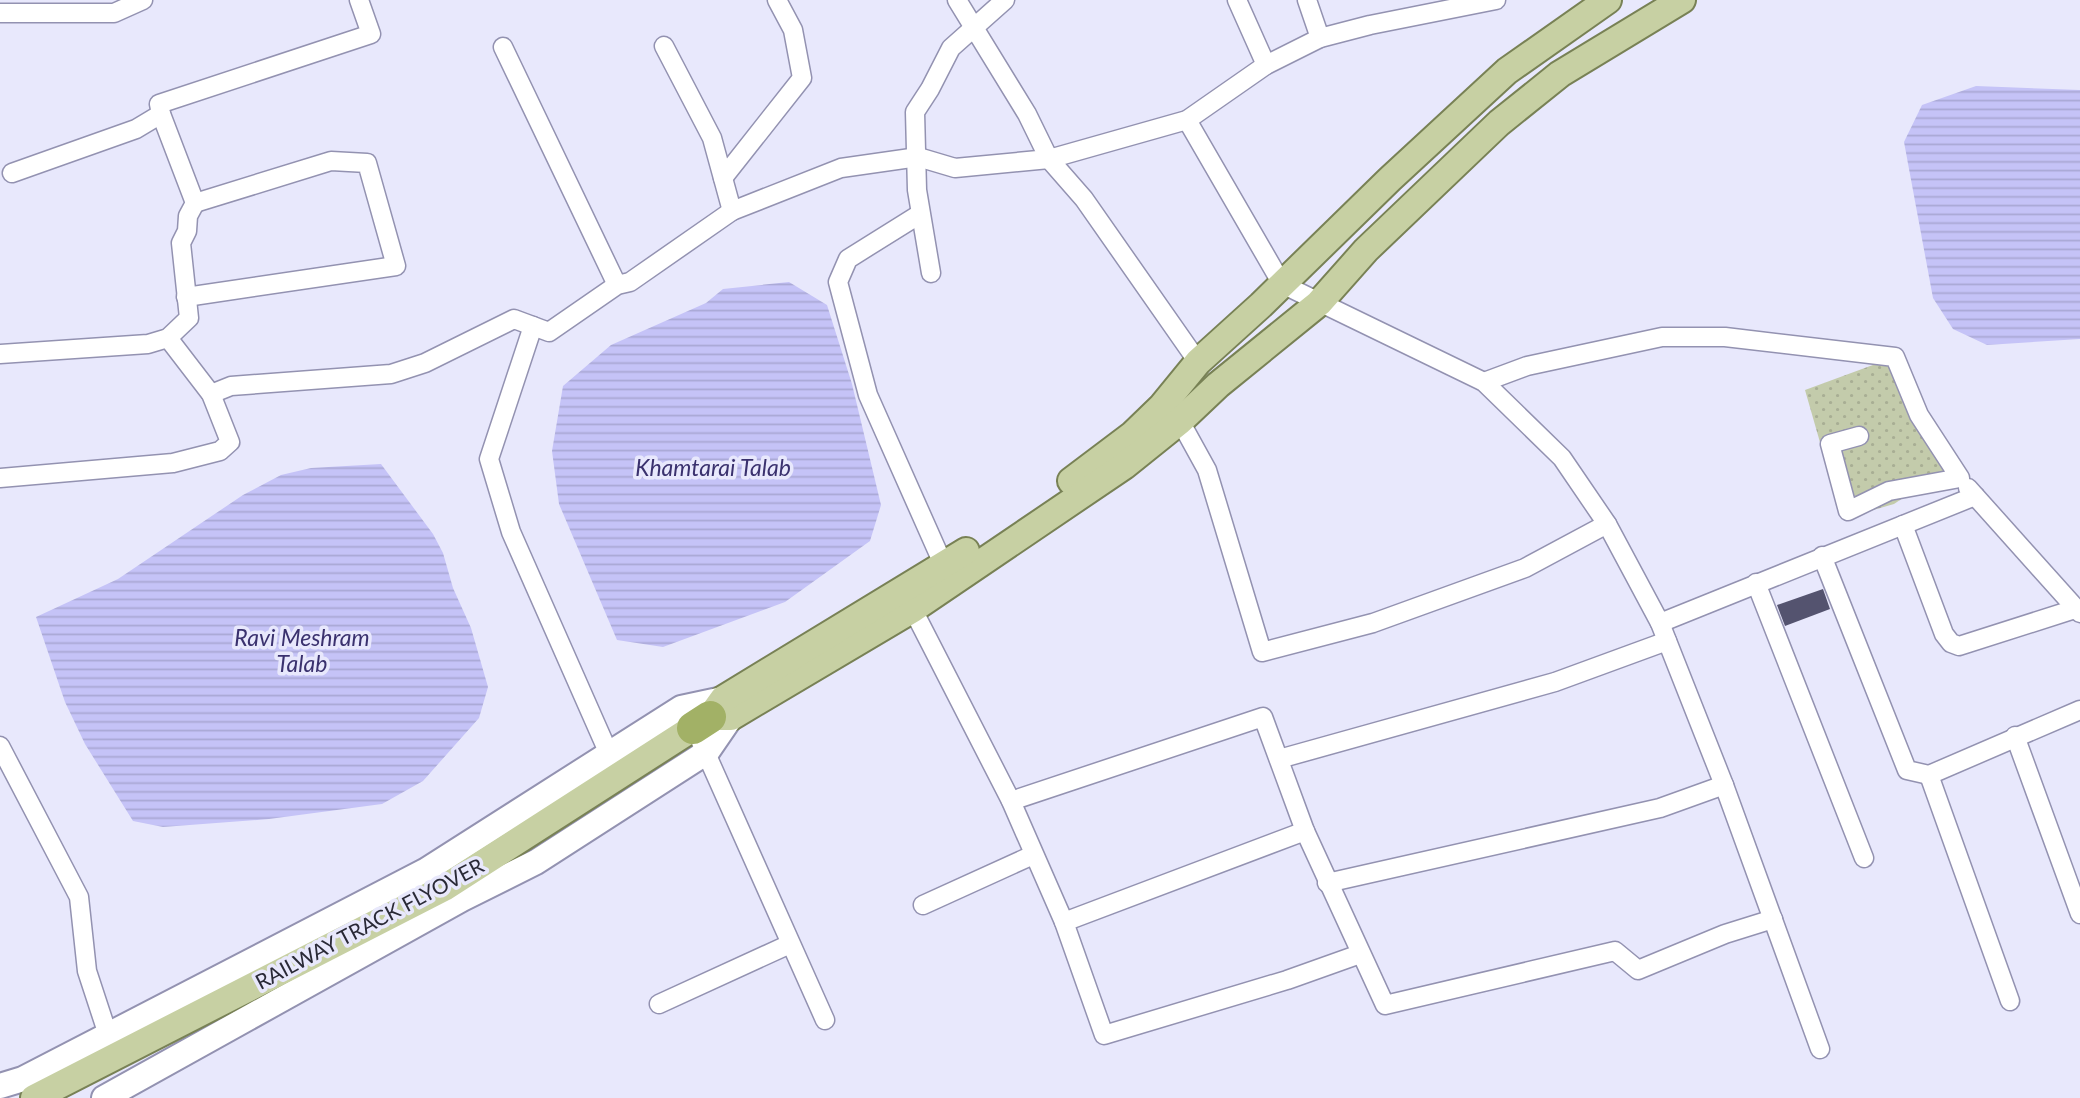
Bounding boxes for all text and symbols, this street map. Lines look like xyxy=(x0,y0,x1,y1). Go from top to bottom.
water label: Khamtarai Talab xyxy=(635,453,791,481)
water label: Ravi Meshram Talab xyxy=(234,623,370,677)
street label: RAILWAY TRACK FLYOVER xyxy=(251,852,488,994)

